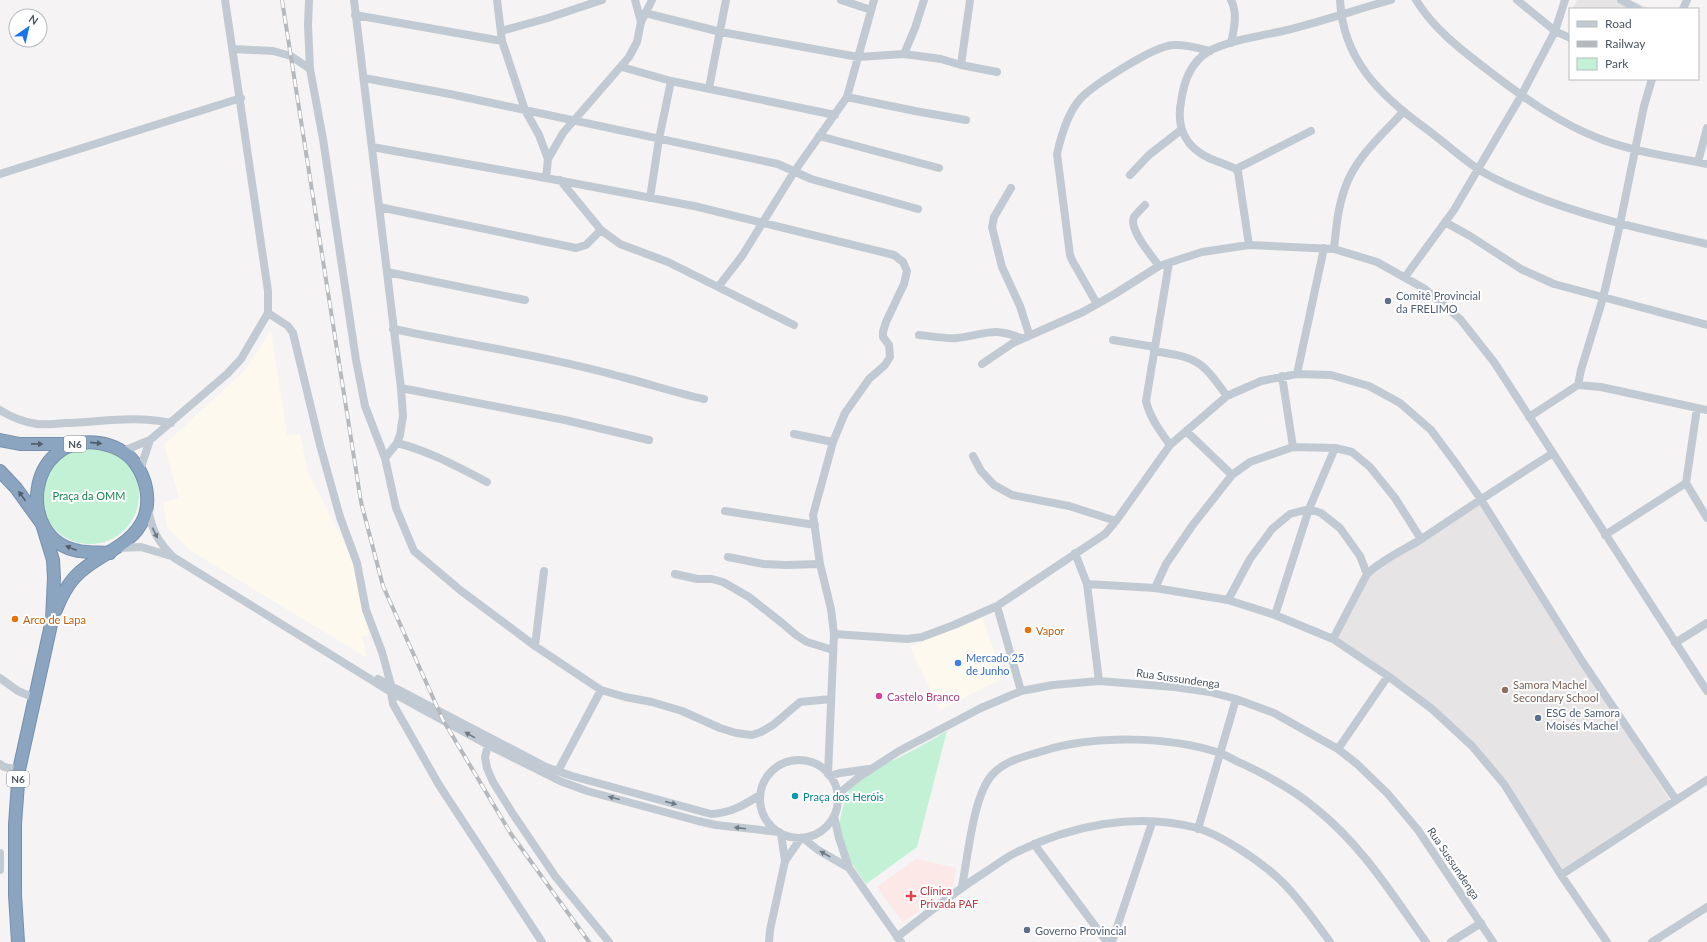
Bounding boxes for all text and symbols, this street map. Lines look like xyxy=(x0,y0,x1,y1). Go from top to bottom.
north arrow xyxy=(8,8,48,48)
legend xyxy=(1569,8,1699,80)
text: N xyxy=(27,12,41,27)
text: Road xyxy=(1605,16,1632,31)
text: Railway xyxy=(1605,36,1646,51)
text: Park xyxy=(1605,56,1629,71)
place label: Comitê Provincial da FRELIMO xyxy=(1396,289,1480,315)
marker: Comitê Provincial da FRELIMO xyxy=(1383,296,1393,306)
road number: N6 xyxy=(64,436,86,452)
one-way arrow xyxy=(90,439,102,446)
one-way arrow xyxy=(31,441,44,447)
park label: Praça da OMM xyxy=(52,489,126,502)
one-way arrow xyxy=(18,491,26,502)
one-way arrow xyxy=(152,527,158,539)
one-way arrow xyxy=(65,545,77,551)
place label: Arco de Lapa xyxy=(23,613,86,626)
marker: Arco de Lapa xyxy=(10,614,20,624)
place label: Vapor xyxy=(1036,624,1065,637)
marker: Vapor xyxy=(1023,625,1033,635)
place label: Mercado 25 de Junho xyxy=(966,651,1024,677)
marker: Mercado 25 de Junho xyxy=(953,658,963,668)
street label: Rua Sussundenga xyxy=(1135,666,1221,690)
place label: Samora Machel Secondary School xyxy=(1513,678,1599,704)
marker: Samora Machel Secondary School xyxy=(1500,685,1510,695)
place label: Castelo Branco xyxy=(887,690,960,703)
marker: Castelo Branco xyxy=(874,691,884,701)
place label: ESG de Samora Moisés Machel xyxy=(1546,706,1620,732)
marker: ESG de Samora Moisés Machel xyxy=(1533,713,1543,723)
one-way arrow xyxy=(464,731,475,738)
road number: N6 xyxy=(7,771,29,787)
place label: Praça dos Heróis xyxy=(803,790,884,803)
marker: Praça dos Heróis xyxy=(790,791,800,801)
one-way arrow xyxy=(608,795,620,801)
one-way arrow xyxy=(665,801,678,807)
street label: Rua Sussundenga xyxy=(1425,824,1483,902)
one-way arrow xyxy=(734,825,746,831)
one-way arrow xyxy=(819,851,831,858)
place label: Clínica Privada PAF xyxy=(920,884,978,910)
marker: Clínica Privada PAF xyxy=(905,890,917,902)
place label: Governo Provincial xyxy=(1035,924,1126,937)
marker: Governo Provincial xyxy=(1022,925,1032,935)

